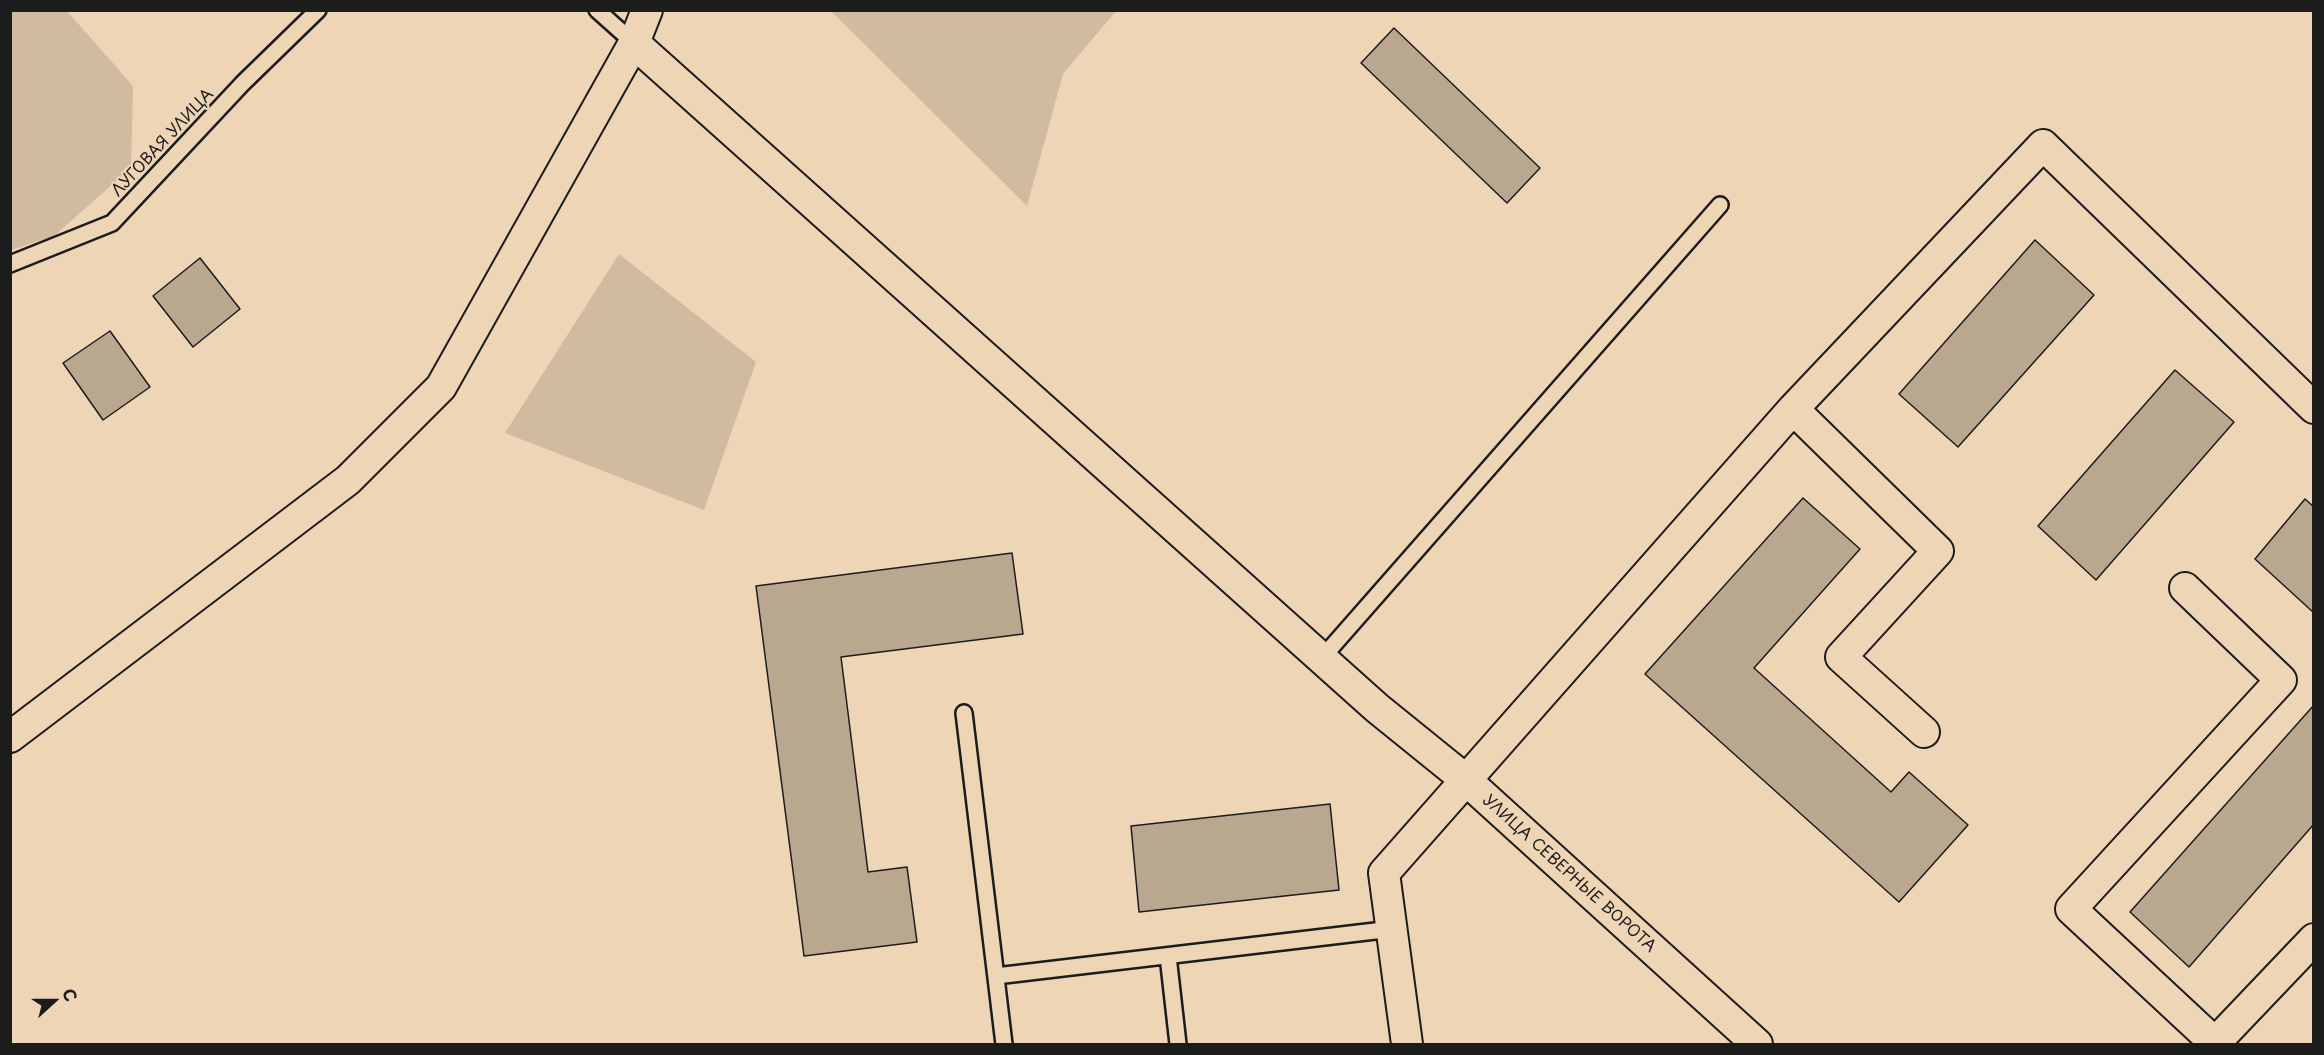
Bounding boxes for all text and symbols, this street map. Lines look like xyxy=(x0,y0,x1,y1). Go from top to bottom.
street label: ЛУГОВАЯ УЛИЦА xyxy=(108,85,218,201)
street label: УЛИЦА СЕВЕРНЫЕ ВОРОТА xyxy=(1478,791,1660,957)
north arrow xyxy=(24,971,84,1031)
text: С xyxy=(57,985,84,1004)

